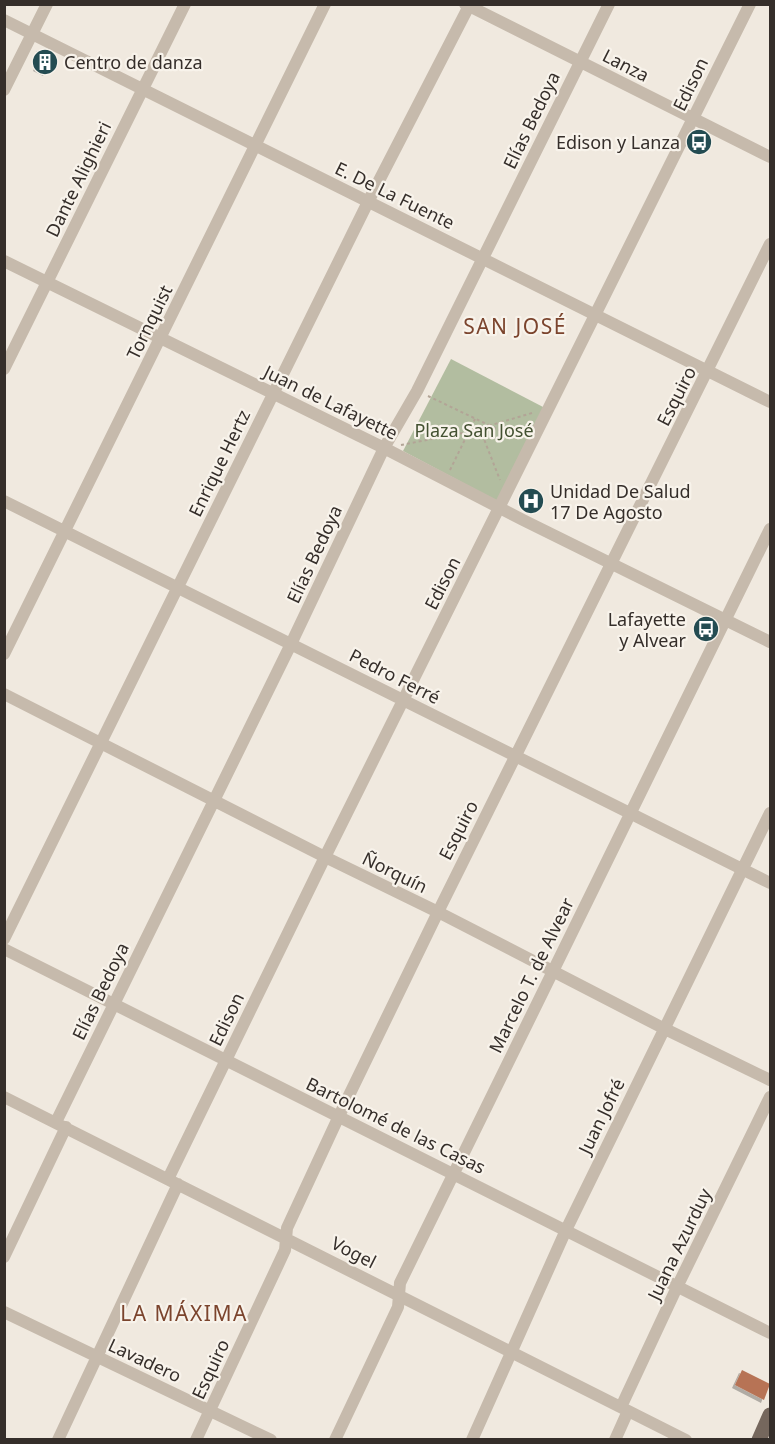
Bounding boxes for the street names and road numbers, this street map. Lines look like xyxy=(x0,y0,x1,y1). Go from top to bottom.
street label: Lanza xyxy=(599,43,653,87)
street label: Edison xyxy=(667,53,713,115)
street label: Elías Bedoya xyxy=(497,67,565,173)
street label: Dante Alighieri xyxy=(40,117,116,241)
street label: E. De La Fuente xyxy=(331,156,459,234)
street label: Tornquist xyxy=(121,280,178,363)
street label: Juan de Lafayette xyxy=(258,358,402,445)
street label: Esquiro xyxy=(651,362,701,430)
street label: Enrique Hertz xyxy=(183,406,255,520)
street label: Elías Bedoya xyxy=(281,501,347,607)
street label: Edison xyxy=(419,552,465,614)
street label: Pedro Ferré xyxy=(345,643,445,709)
street label: Esquiro xyxy=(433,796,483,864)
street label: Ñorquín xyxy=(358,846,432,898)
street label: Marcelo T. de Alvear xyxy=(483,893,579,1057)
street label: Elías Bedoya xyxy=(66,938,134,1044)
street label: Edison xyxy=(203,988,249,1050)
street label: Bartolomé de las Casas xyxy=(302,1071,490,1179)
street label: Juan Jofré xyxy=(572,1074,630,1160)
street label: Juana Azurduy xyxy=(641,1183,717,1306)
street label: Vogel xyxy=(328,1231,380,1273)
street label: Lavadero xyxy=(105,1333,185,1387)
street label: Esquiro xyxy=(186,1335,234,1403)

